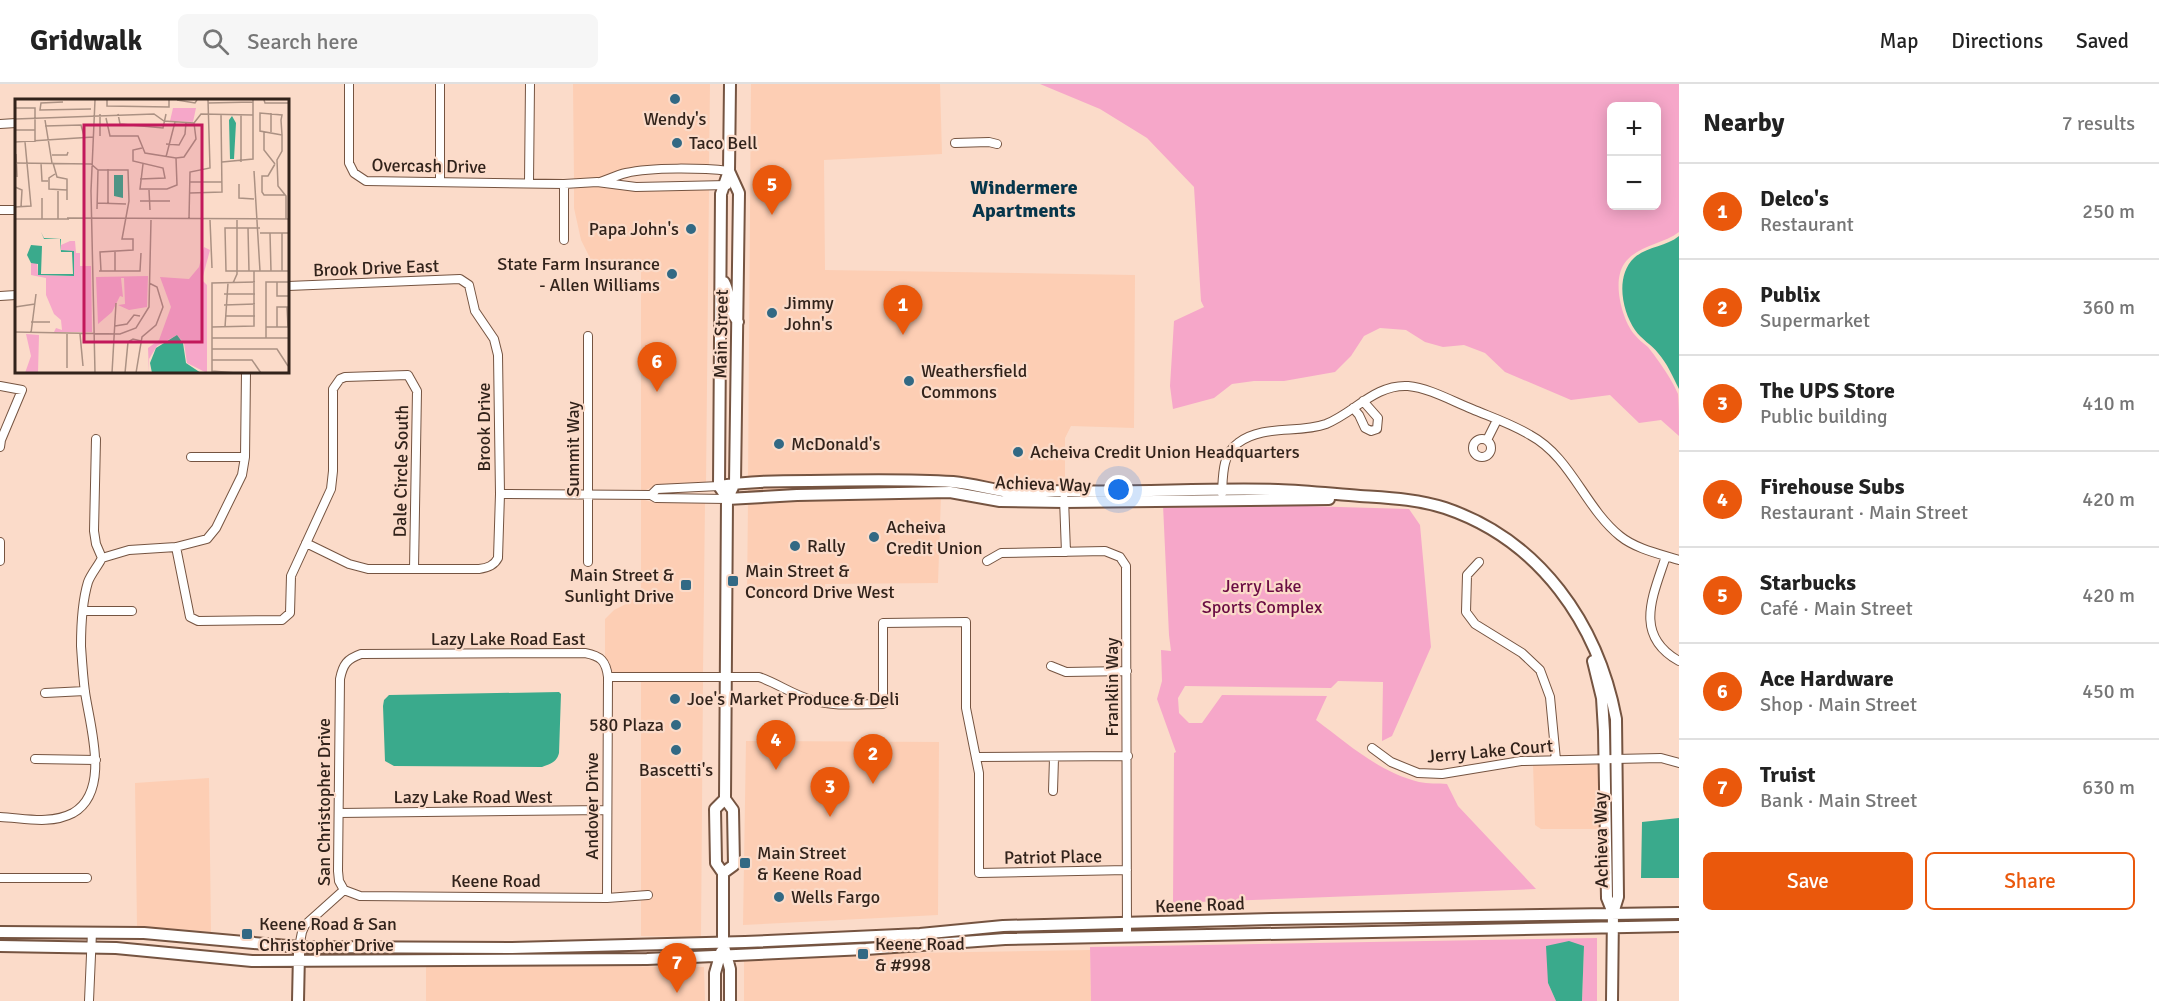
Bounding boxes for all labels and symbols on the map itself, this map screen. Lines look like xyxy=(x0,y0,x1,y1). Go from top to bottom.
marker: Wendy's xyxy=(668,92,682,106)
inset map xyxy=(15,99,290,374)
place label: Wendy's xyxy=(644,108,707,130)
place label: Taco Bell xyxy=(689,132,758,154)
marker: Taco Bell xyxy=(670,136,684,150)
street label: Overcash Drive xyxy=(372,154,486,178)
pin: 5 xyxy=(752,166,792,215)
district label: Windermere Apartments xyxy=(970,175,1078,223)
place label: Papa John's xyxy=(589,218,679,240)
marker: Papa John's xyxy=(684,222,698,236)
place label: State Farm Insurance - Allen Williams xyxy=(497,253,660,296)
street label: Brook Drive East xyxy=(313,255,439,281)
marker: State Farm Insurance - Allen Williams xyxy=(665,267,679,281)
pin: 1 xyxy=(884,286,922,335)
street label: Main Street xyxy=(709,289,733,379)
place label: Jimmy John's xyxy=(784,292,834,335)
marker: Jimmy John's xyxy=(765,306,779,320)
pin: 6 xyxy=(638,342,676,392)
place label: Weathersfield Commons xyxy=(921,360,1027,403)
marker: Weathersfield Commons xyxy=(902,374,916,388)
street label: Brook Drive xyxy=(473,383,495,471)
street label: Summit Way xyxy=(562,401,584,497)
street label: Dale Circle South xyxy=(389,405,413,537)
place label: McDonald's xyxy=(791,433,880,455)
marker: McDonald's xyxy=(772,437,786,451)
place label: Acheiva Credit Union Headquarters xyxy=(1030,441,1300,463)
marker: Acheiva Credit Union Headquarters xyxy=(1011,445,1025,459)
street label: Achieva Way xyxy=(995,471,1092,497)
your location xyxy=(1104,475,1133,504)
place label: Acheiva Credit Union xyxy=(886,516,983,559)
marker: Acheiva Credit Union xyxy=(867,530,881,544)
place label: Rally xyxy=(807,535,846,557)
marker: Rally xyxy=(788,539,802,553)
place label: Main Street & Concord Drive West xyxy=(745,560,895,603)
place label: Main Street & Sunlight Drive xyxy=(564,564,674,607)
marker: Main Street & Concord Drive West xyxy=(726,574,740,588)
park label: Jerry Lake Sports Complex xyxy=(1202,575,1323,618)
marker: Main Street & Sunlight Drive xyxy=(679,578,693,592)
street label: Lazy Lake Road East xyxy=(431,628,585,650)
street label: Franklin Way xyxy=(1101,637,1123,737)
place label: Joe's Market Produce & Deli xyxy=(687,688,899,710)
marker: Joe's Market Produce & Deli xyxy=(668,692,682,706)
place label: 580 Plaza xyxy=(589,714,664,736)
street label: San Christopher Drive xyxy=(313,718,335,886)
marker: 580 Plaza xyxy=(669,718,683,732)
pin: 4 xyxy=(756,720,796,770)
pin: 2 xyxy=(854,734,892,784)
street label: Jerry Lake Court xyxy=(1426,735,1554,767)
marker: Bascetti's xyxy=(669,743,683,757)
street label: Andover Drive xyxy=(581,752,603,860)
place label: Bascetti's xyxy=(639,759,713,781)
pin: 3 xyxy=(810,768,850,817)
street label: Lazy Lake Road West xyxy=(394,786,553,808)
street label: Achieva Way xyxy=(1589,791,1613,888)
place label: Main Street & Keene Road xyxy=(757,842,862,885)
street label: Patriot Place xyxy=(1004,845,1102,869)
marker: Main Street & Keene Road xyxy=(738,856,752,870)
street label: Keene Road xyxy=(451,870,541,892)
place label: Wells Fargo xyxy=(791,886,880,908)
marker: Wells Fargo xyxy=(772,890,786,904)
street label: Keene Road xyxy=(1155,892,1245,918)
place label: Keene Road & San Christopher Drive xyxy=(259,913,397,956)
marker: Keene Road & San Christopher Drive xyxy=(240,927,254,941)
place label: Keene Road & #998 xyxy=(875,933,965,976)
pin: 7 xyxy=(658,944,696,993)
marker: Keene Road & #998 xyxy=(856,947,870,961)

